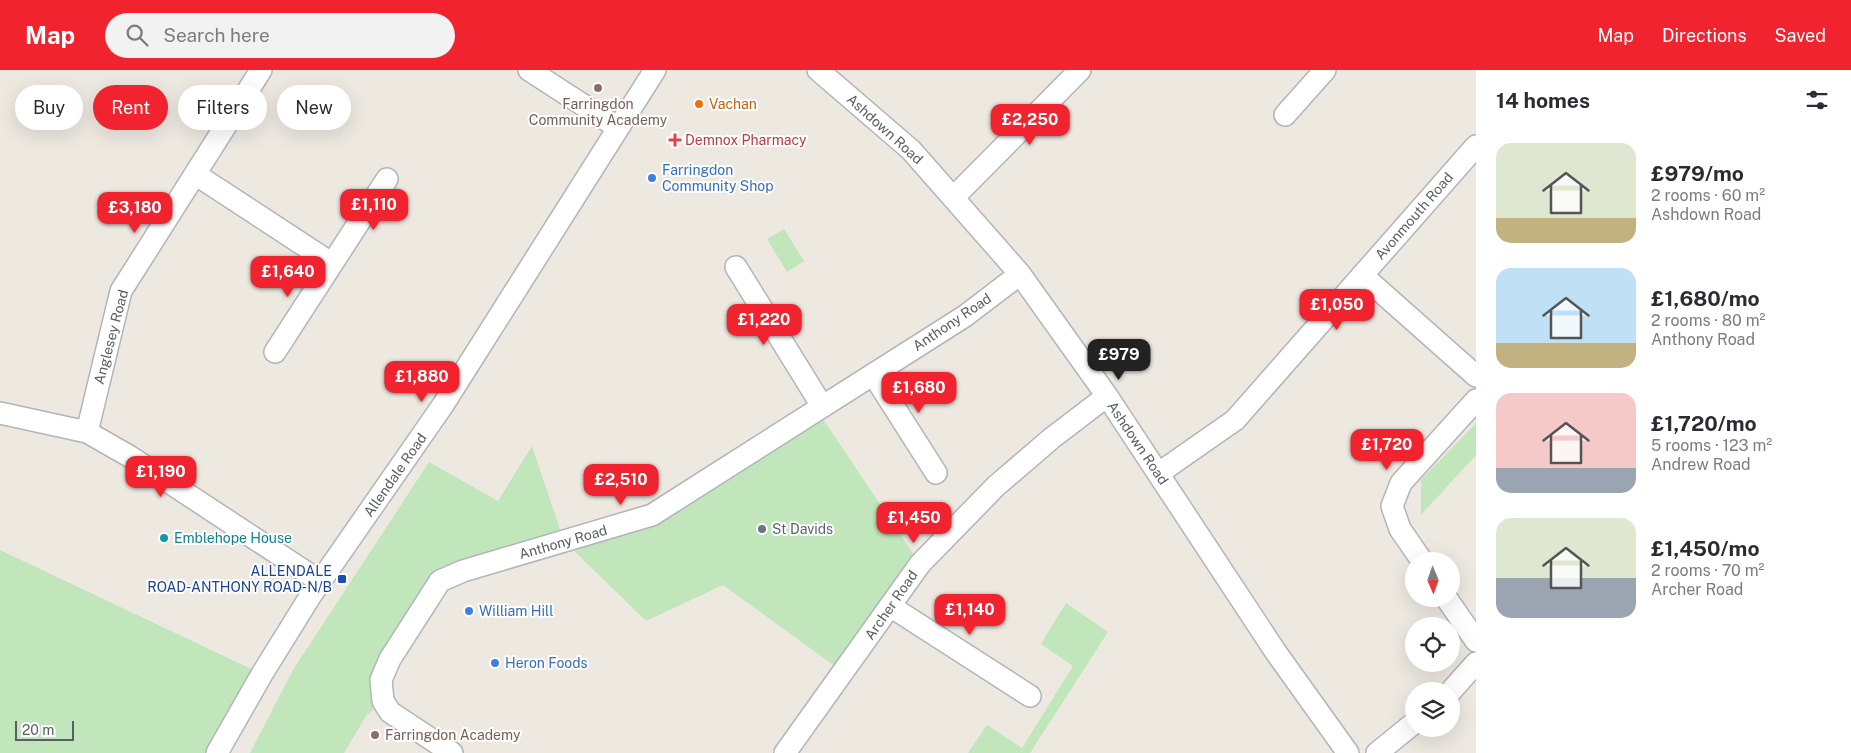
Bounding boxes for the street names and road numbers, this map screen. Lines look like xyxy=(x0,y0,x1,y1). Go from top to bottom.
street label: Ashdown Road xyxy=(844,91,926,167)
street label: Avonmouth Road xyxy=(1372,169,1456,263)
street label: Anglesey Road xyxy=(91,288,131,386)
street label: Anthony Road xyxy=(910,290,994,354)
street label: Ashdown Road xyxy=(1104,398,1172,488)
street label: Allendale Road xyxy=(360,430,430,520)
street label: Anthony Road xyxy=(517,522,609,562)
street label: Archer Road xyxy=(861,567,921,643)

